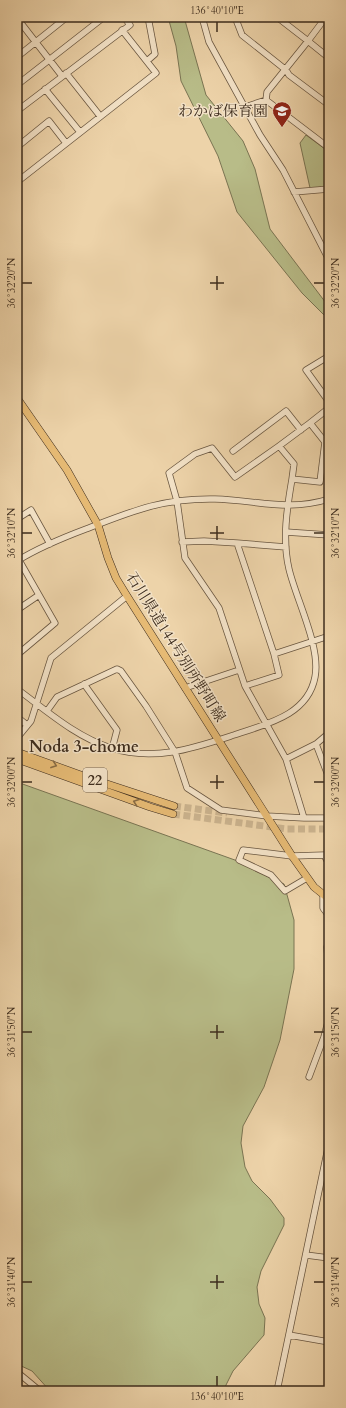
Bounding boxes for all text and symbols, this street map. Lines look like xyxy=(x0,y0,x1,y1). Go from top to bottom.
text: 136°40'10"E xyxy=(190,4,244,18)
school or university icon: わかば保育園 xyxy=(271,100,293,128)
place label: わかば保育園 xyxy=(178,101,268,121)
text: 36°32'20"N xyxy=(5,257,19,308)
text: 36°32'20"N xyxy=(329,257,343,308)
text: 36°32'10"N xyxy=(5,507,19,558)
text: 36°32'10"N xyxy=(329,507,343,558)
street label: 石川県道144号別所野町線 xyxy=(122,568,230,726)
district label: Noda 3-chome xyxy=(29,736,139,758)
text: 36°32'00"N xyxy=(5,756,19,807)
text: 36°32'00"N xyxy=(329,756,343,807)
one-way arrow xyxy=(50,761,57,769)
road number: 22 xyxy=(83,768,107,792)
one-way arrow xyxy=(132,799,139,807)
text: 36°31'50"N xyxy=(5,1006,19,1057)
text: 36°31'50"N xyxy=(329,1006,343,1057)
text: 36°31'40"N xyxy=(5,1256,19,1307)
text: 36°31'40"N xyxy=(329,1256,343,1307)
text: 136°40'10"E xyxy=(190,1390,244,1404)

